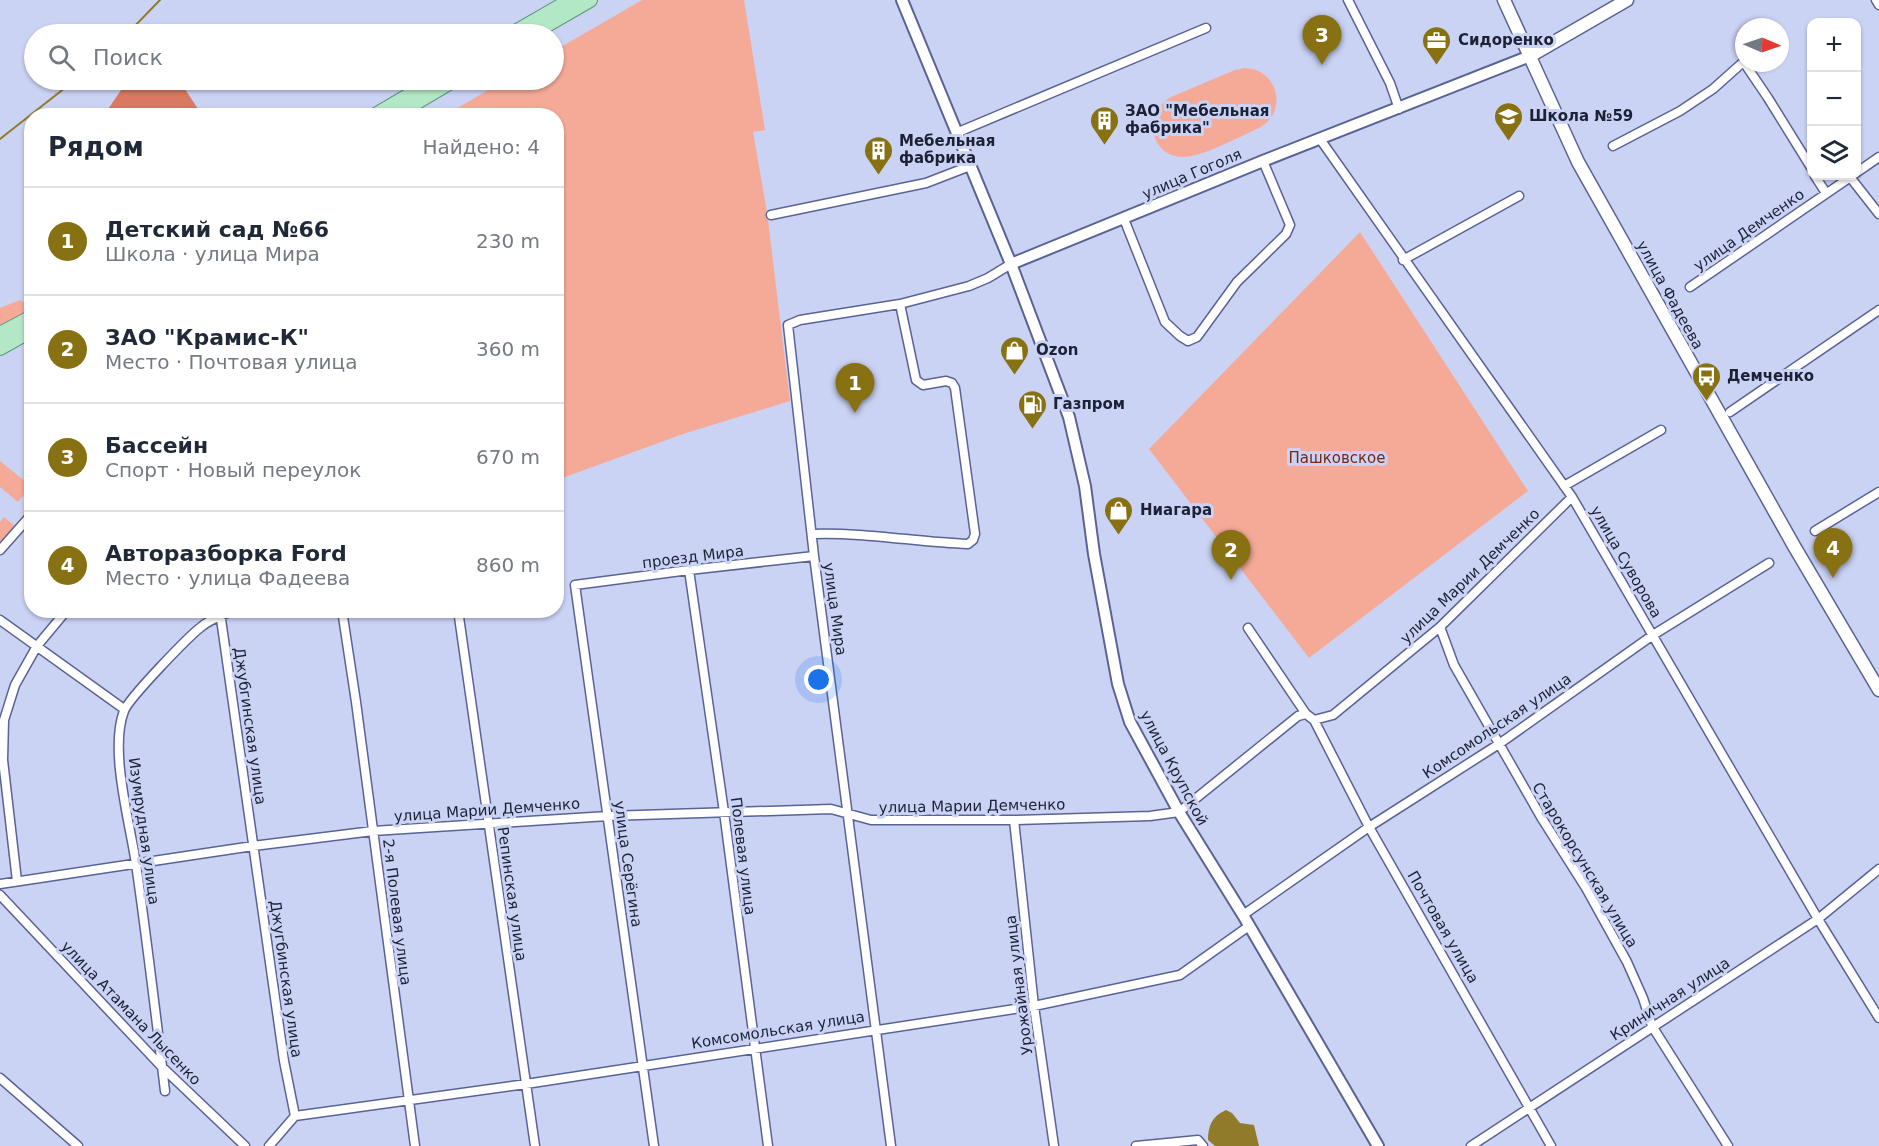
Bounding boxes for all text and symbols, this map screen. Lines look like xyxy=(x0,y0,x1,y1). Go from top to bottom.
pin: 3 xyxy=(1302,16,1342,65)
north arrow xyxy=(1735,18,1789,72)
map controls xyxy=(1807,18,1861,180)
button: + xyxy=(1807,18,1861,72)
search box xyxy=(24,24,564,90)
office icon: Сидоренко xyxy=(1421,24,1453,66)
place label: Сидоренко xyxy=(1458,31,1554,49)
icon: search xyxy=(45,41,78,74)
text: Поиск xyxy=(93,45,163,70)
button: − xyxy=(1807,72,1861,126)
school or university icon: Школа №59 xyxy=(1492,100,1524,142)
place label: ЗАО "Мебельная фабрика" xyxy=(1125,102,1269,137)
building icon: ЗАО "Мебельная фабрика" xyxy=(1088,104,1120,146)
place label: Школа №59 xyxy=(1529,107,1633,125)
button: layers xyxy=(1807,126,1861,180)
text: Рядом xyxy=(48,132,144,162)
place label: Мебельная фабрика xyxy=(899,132,995,167)
building icon: Мебельная фабрика xyxy=(862,134,894,176)
text: Найдено: 4 xyxy=(422,135,540,159)
street label: улица Гоголя xyxy=(1140,145,1244,203)
street label: улица Демченко xyxy=(1690,185,1808,275)
text: Детский сад №66 xyxy=(105,217,329,242)
text: 1 xyxy=(61,229,74,253)
text: 230 m xyxy=(476,229,540,253)
street label: улица Фадеева xyxy=(1633,238,1707,352)
text: Школа · улица Мира xyxy=(105,242,320,266)
text: ЗАО "Крамис-К" xyxy=(105,325,309,350)
shop icon: Ozon xyxy=(999,334,1031,376)
text: 2 xyxy=(61,337,74,361)
text: 360 m xyxy=(476,337,540,361)
place label: Ozon xyxy=(1036,341,1078,359)
text: Место · Почтовая улица xyxy=(105,350,357,374)
bus stop icon: Демченко xyxy=(1690,360,1722,402)
pin: 1 xyxy=(836,364,874,413)
place label: Демченко xyxy=(1727,367,1814,385)
fuel station icon: Газпром xyxy=(1016,388,1048,430)
place label: Газпром xyxy=(1053,395,1125,413)
text: Бассейн xyxy=(105,433,208,458)
text: 3 xyxy=(61,445,74,469)
text: 670 m xyxy=(476,445,540,469)
park label: Пашковское xyxy=(1289,449,1386,467)
text: Спорт · Новый переулок xyxy=(105,458,361,482)
shop icon: Ниагара xyxy=(1103,494,1135,536)
place label: Ниагара xyxy=(1140,501,1212,519)
street label: улица Суворова xyxy=(1587,503,1665,621)
street label: улица Марии Демченко xyxy=(1397,505,1543,647)
pin: 4 xyxy=(1814,528,1852,578)
pin: 2 xyxy=(1212,530,1250,580)
text: Авторазборка Ford xyxy=(105,541,347,566)
street label: проезд Мира xyxy=(641,542,745,572)
text: 4 xyxy=(61,553,74,577)
text: 860 m xyxy=(476,553,540,577)
street label: улица Мира xyxy=(820,561,850,657)
text: Место · улица Фадеева xyxy=(105,566,350,590)
street label: Джубгинская улица xyxy=(230,646,270,806)
your location xyxy=(804,665,833,694)
street label: Комсомольская улица xyxy=(1419,669,1575,783)
street label: улица Крупской xyxy=(1136,707,1212,829)
street label: Изумрудная улица xyxy=(125,756,163,906)
street label: Старокорсунская улица xyxy=(1528,779,1642,951)
street label: улица Марии Демченко xyxy=(393,795,581,825)
street label: улица Марии Демченко xyxy=(879,795,1065,817)
street label: Полевая улица xyxy=(727,796,759,916)
street label: улица Серёгина xyxy=(610,800,646,928)
street label: Репинская улица xyxy=(494,826,530,962)
street label: 2-я Полевая улица xyxy=(379,838,415,986)
street label: Почтовая улица xyxy=(1404,868,1482,986)
street label: Джугбинская улица xyxy=(266,899,306,1059)
street label: Урожайная улица xyxy=(1001,914,1037,1056)
street label: улица Атамана Лысенко xyxy=(57,937,205,1089)
street label: Криничная улица xyxy=(1607,954,1733,1044)
street label: Комсомольская улица xyxy=(690,1007,866,1053)

